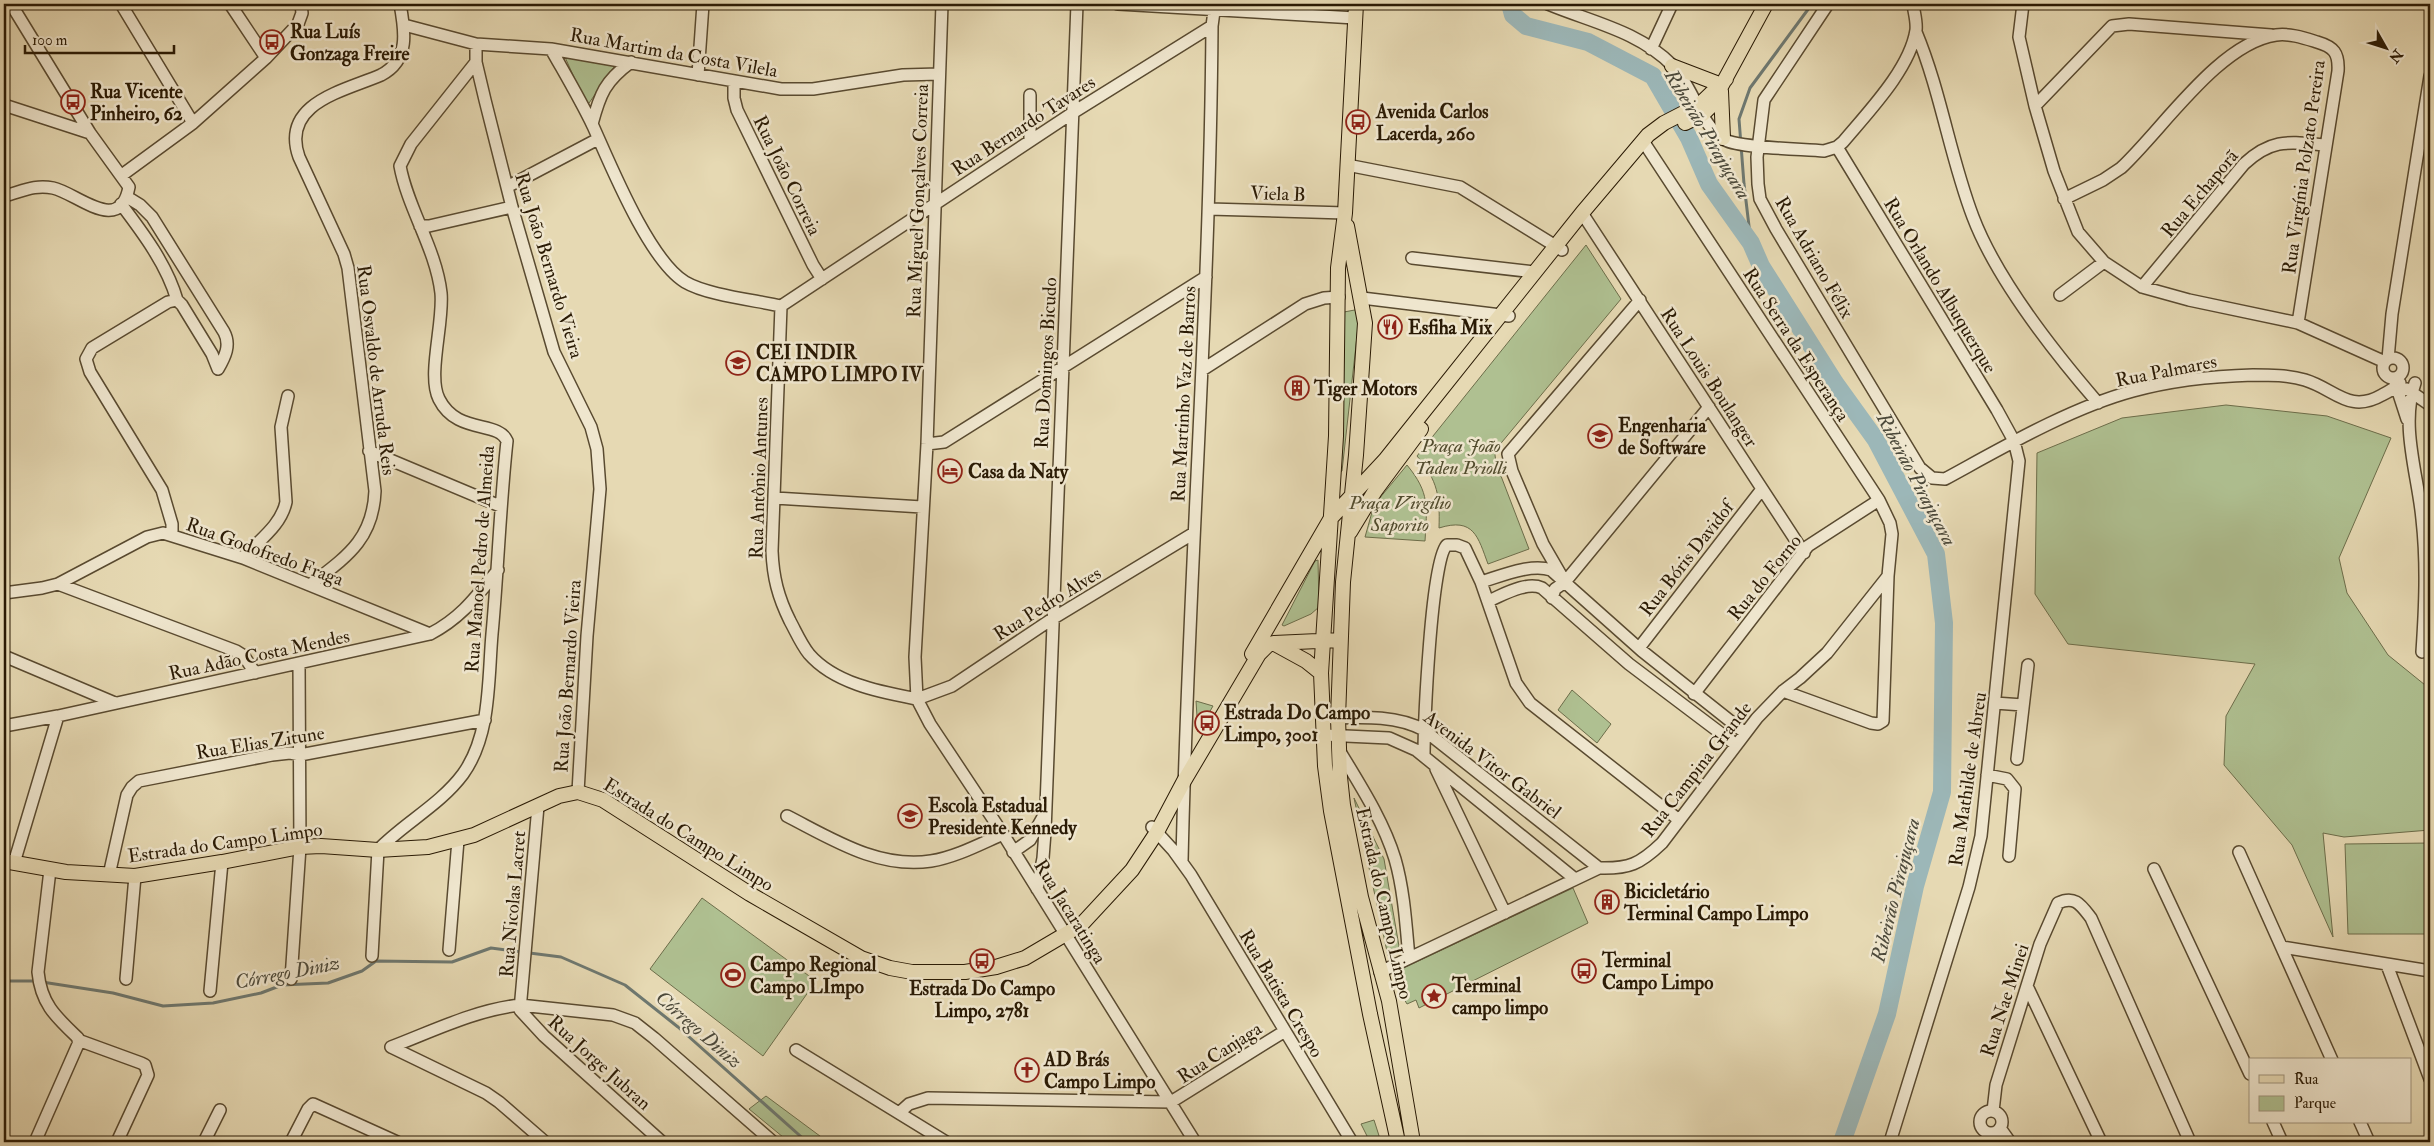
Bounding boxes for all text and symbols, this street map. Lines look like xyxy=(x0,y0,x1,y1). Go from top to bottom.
place label: Rua Luís Gonzaga Freire xyxy=(290,20,410,67)
scale bar xyxy=(25,22,174,54)
north arrow xyxy=(2362,22,2412,72)
street label: Rua Martim da Costa Vilela xyxy=(568,23,780,83)
bus stop icon: Rua Luís Gonzaga Freire xyxy=(259,29,285,55)
text: 100 m xyxy=(32,31,68,50)
text: N xyxy=(2385,45,2407,66)
street label: Rua Virgínia Polzato Pereira xyxy=(2277,58,2331,276)
water label: Ribeirão Pirajuçara xyxy=(1658,64,1756,204)
street label: Rua Bernardo Tavares xyxy=(947,70,1100,181)
place label: Rua Vicente Pinheiro, 62 xyxy=(90,80,183,126)
street label: Rua Miguel Gonçalves Correia xyxy=(902,83,934,318)
bus stop icon: Rua Vicente Pinheiro, 62 xyxy=(60,89,86,115)
place label: Avenida Carlos Lacerda, 260 xyxy=(1375,100,1489,146)
bus stop icon: Avenida Carlos Lacerda, 260 xyxy=(1345,109,1371,135)
street label: Rua João Correia xyxy=(748,112,827,239)
street label: Rua Echaporã xyxy=(2156,144,2244,243)
street label: Rua João Bernardo Vieira xyxy=(509,169,589,361)
street label: Viela B xyxy=(1250,181,1306,207)
street label: Rua Adriano Félix xyxy=(1769,192,1859,323)
street label: Rua Orlando Albuquerque xyxy=(1878,193,2002,378)
street label: Rua Serra da Esperança xyxy=(1737,263,1855,427)
street label: Rua Osvaldo de Arruda Reis xyxy=(351,264,401,477)
street label: Rua Domingos Bicudo xyxy=(1030,277,1062,449)
street label: Rua Martinho Vaz de Barros xyxy=(1166,285,1202,503)
street label: Rua Louis Boulanger xyxy=(1655,303,1763,452)
restaurant icon: Esfiha Mix xyxy=(1377,314,1403,340)
place label: Esfiha Mix xyxy=(1408,316,1493,340)
place label: CEI INDIR CAMPO LIMPO IV xyxy=(756,341,924,387)
street label: Rua Palmares xyxy=(2114,349,2219,393)
school or university icon: CEI INDIR CAMPO LIMPO IV xyxy=(725,350,751,376)
building icon: Tiger Motors xyxy=(1284,375,1310,401)
place label: Tiger Motors xyxy=(1313,377,1418,402)
street label: Rua Antônio Antunes xyxy=(744,397,774,559)
water label: Ribeirão Pirajuçara xyxy=(1870,407,1962,550)
place label: Engenharia de Software xyxy=(1618,414,1707,460)
school or university icon: Engenharia de Software xyxy=(1587,423,1613,449)
park label: Praça João Tadeu Priolli xyxy=(1415,434,1507,480)
street label: Rua Manoel Pedro de Almeida xyxy=(460,444,500,674)
hotel icon: Casa da Naty xyxy=(937,458,963,484)
place label: Casa da Naty xyxy=(968,460,1069,485)
park label: Praça Virgílio Saporito xyxy=(1348,491,1452,537)
street label: Rua Bóris Davidof xyxy=(1634,494,1741,621)
street label: Rua Godofredo Fraga xyxy=(183,512,347,592)
street label: Rua do Forno xyxy=(1723,530,1807,626)
street label: Rua Pedro Alves xyxy=(989,561,1106,646)
street label: Rua João Bernardo Vieira xyxy=(549,579,587,773)
street label: Rua Adão Costa Mendes xyxy=(166,624,352,686)
street label: Rua Mathilde de Abreu xyxy=(1944,690,1992,868)
street label: Rua Campina Grande xyxy=(1636,697,1758,843)
place label: Estrada Do Campo Limpo, 3001 xyxy=(1224,701,1370,748)
street label: Avenida Vitor Gabriel xyxy=(1418,705,1566,824)
bus stop icon: Estrada Do Campo Limpo, 3001 xyxy=(1194,710,1220,736)
street label: Rua Elias Zitune xyxy=(194,721,326,765)
street label: Estrada do Campo Limpo xyxy=(598,773,778,898)
place label: Escola Estadual Presidente Kennedy xyxy=(928,794,1077,841)
school or university icon: Escola Estadual Presidente Kennedy xyxy=(897,803,923,829)
street label: Estrada do Campo Limpo xyxy=(1349,805,1418,1002)
water label: Ribeirão Pirajuçara xyxy=(1865,816,1925,966)
street label: Estrada do Campo Limpo xyxy=(126,817,324,870)
street label: Rua Nicolas Lacret xyxy=(495,830,531,978)
street label: Rua Jacaratinga xyxy=(1029,855,1112,968)
place label: Bicicletário Terminal Campo Limpo xyxy=(1623,880,1808,927)
building icon: Bicicletário Terminal Campo Limpo xyxy=(1594,889,1620,915)
street label: Rua Batista Crespo xyxy=(1233,925,1329,1062)
street label: Rua Nae Minei xyxy=(1975,941,2035,1060)
bus stop icon: Estrada Do Campo Limpo, 2781 xyxy=(969,948,995,974)
place label: Terminal Campo Limpo xyxy=(1601,949,1713,996)
water label: Córrego Diniz xyxy=(233,950,342,995)
place label: Campo Regional Campo LImpo xyxy=(750,953,877,1000)
bus stop icon: Terminal Campo Limpo xyxy=(1571,958,1597,984)
sports icon: Campo Regional Campo LImpo xyxy=(720,962,746,988)
place label: Terminal campo limpo xyxy=(1451,974,1548,1021)
place label: Estrada Do Campo Limpo, 2781 xyxy=(909,977,1055,1024)
place icon: Terminal campo limpo xyxy=(1421,983,1447,1009)
water label: Córrego Diniz xyxy=(650,985,747,1074)
street label: Rua Jorge Jubran xyxy=(543,1010,656,1116)
street label: Rua Canjaga xyxy=(1173,1017,1266,1089)
place label: AD Brás Campo Limpo xyxy=(1043,1048,1155,1095)
church icon: AD Brás Campo Limpo xyxy=(1014,1057,1040,1083)
legend xyxy=(2249,1058,2412,1124)
text: Rua xyxy=(2294,1070,2319,1089)
text: Parque xyxy=(2294,1094,2336,1113)

